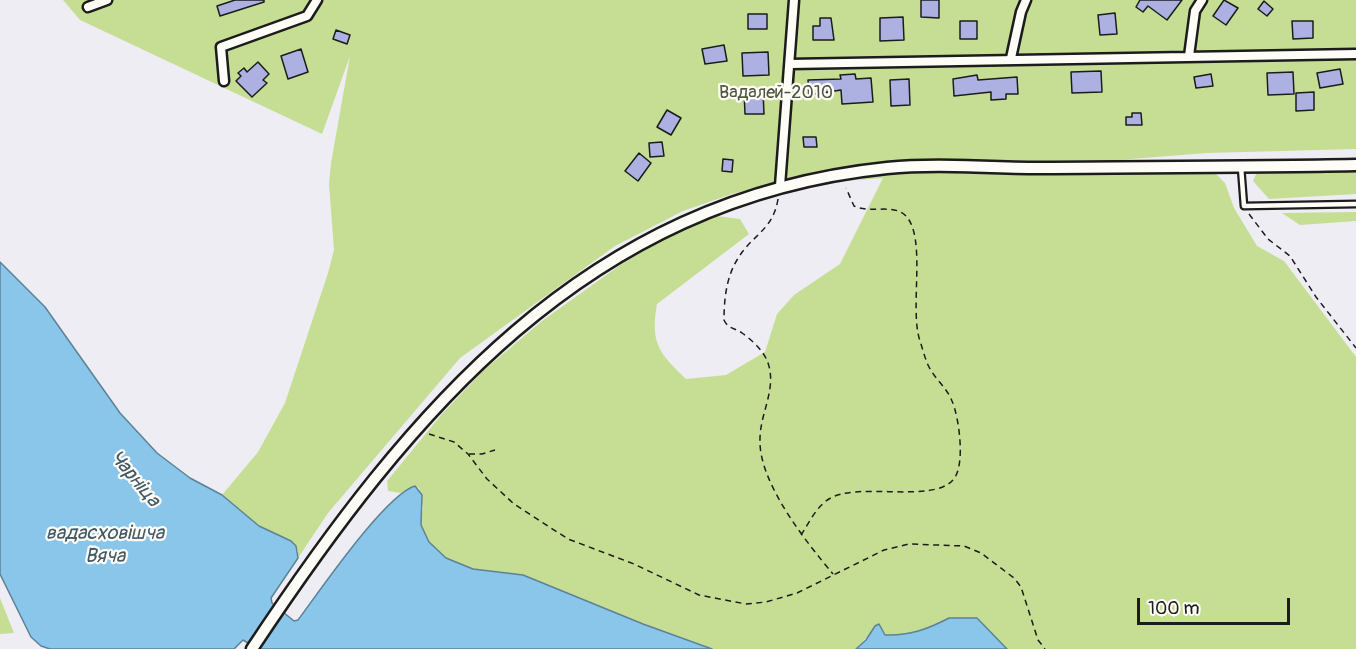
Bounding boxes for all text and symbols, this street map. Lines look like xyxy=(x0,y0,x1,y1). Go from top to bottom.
park label: Вадалей-2010 xyxy=(719,82,833,104)
water label: Чарніца xyxy=(104,446,164,512)
water label: вадасховішча Вяча xyxy=(46,522,164,569)
scale bar xyxy=(1140,586,1293,624)
text: 100 m xyxy=(1148,597,1200,620)

